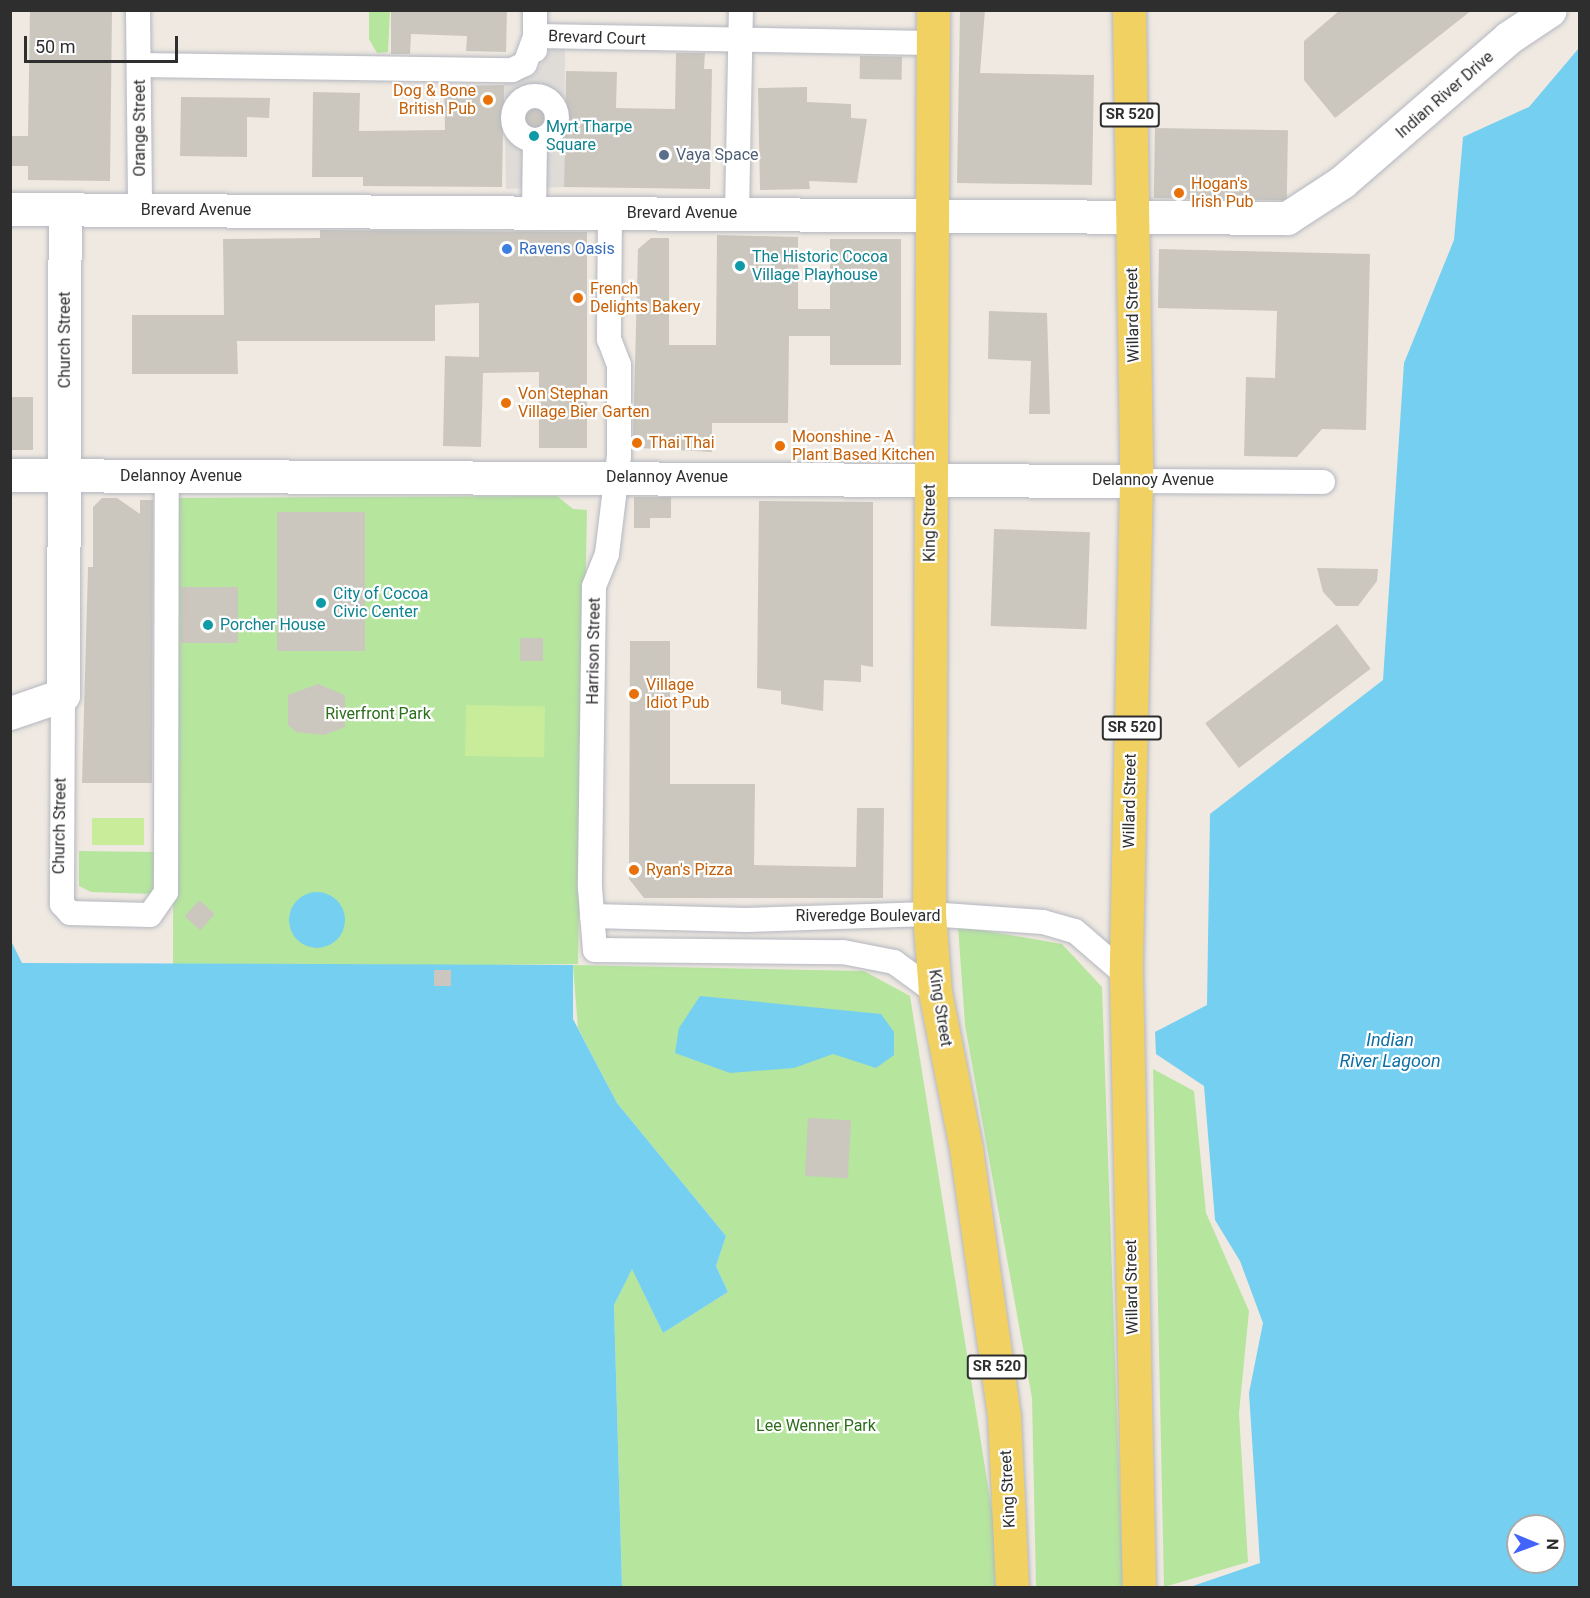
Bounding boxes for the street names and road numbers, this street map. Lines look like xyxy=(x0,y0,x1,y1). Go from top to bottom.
street label: Brevard Court xyxy=(548,27,646,49)
street label: Indian River Drive xyxy=(1392,47,1498,143)
street label: Orange Street xyxy=(130,79,150,177)
road number: SR 520 xyxy=(1098,103,1162,127)
street label: Brevard Avenue xyxy=(141,200,251,220)
street label: Brevard Avenue xyxy=(627,203,737,223)
street label: Willard Street xyxy=(1123,267,1143,363)
street label: Church Street xyxy=(55,292,75,388)
street label: Delannoy Avenue xyxy=(120,466,242,486)
street label: Delannoy Avenue xyxy=(606,467,728,487)
street label: Delannoy Avenue xyxy=(1092,470,1214,490)
street label: King Street xyxy=(920,484,940,562)
street label: Harrison Street xyxy=(583,597,605,705)
road number: SR 520 xyxy=(1100,716,1164,740)
street label: Willard Street xyxy=(1120,753,1140,849)
street label: Church Street xyxy=(50,777,70,875)
street label: Riveredge Boulevard xyxy=(796,906,940,926)
street label: King Street xyxy=(924,968,956,1048)
street label: Willard Street xyxy=(1122,1239,1142,1335)
road number: SR 520 xyxy=(966,1355,1028,1379)
street label: King Street xyxy=(996,1450,1020,1528)

